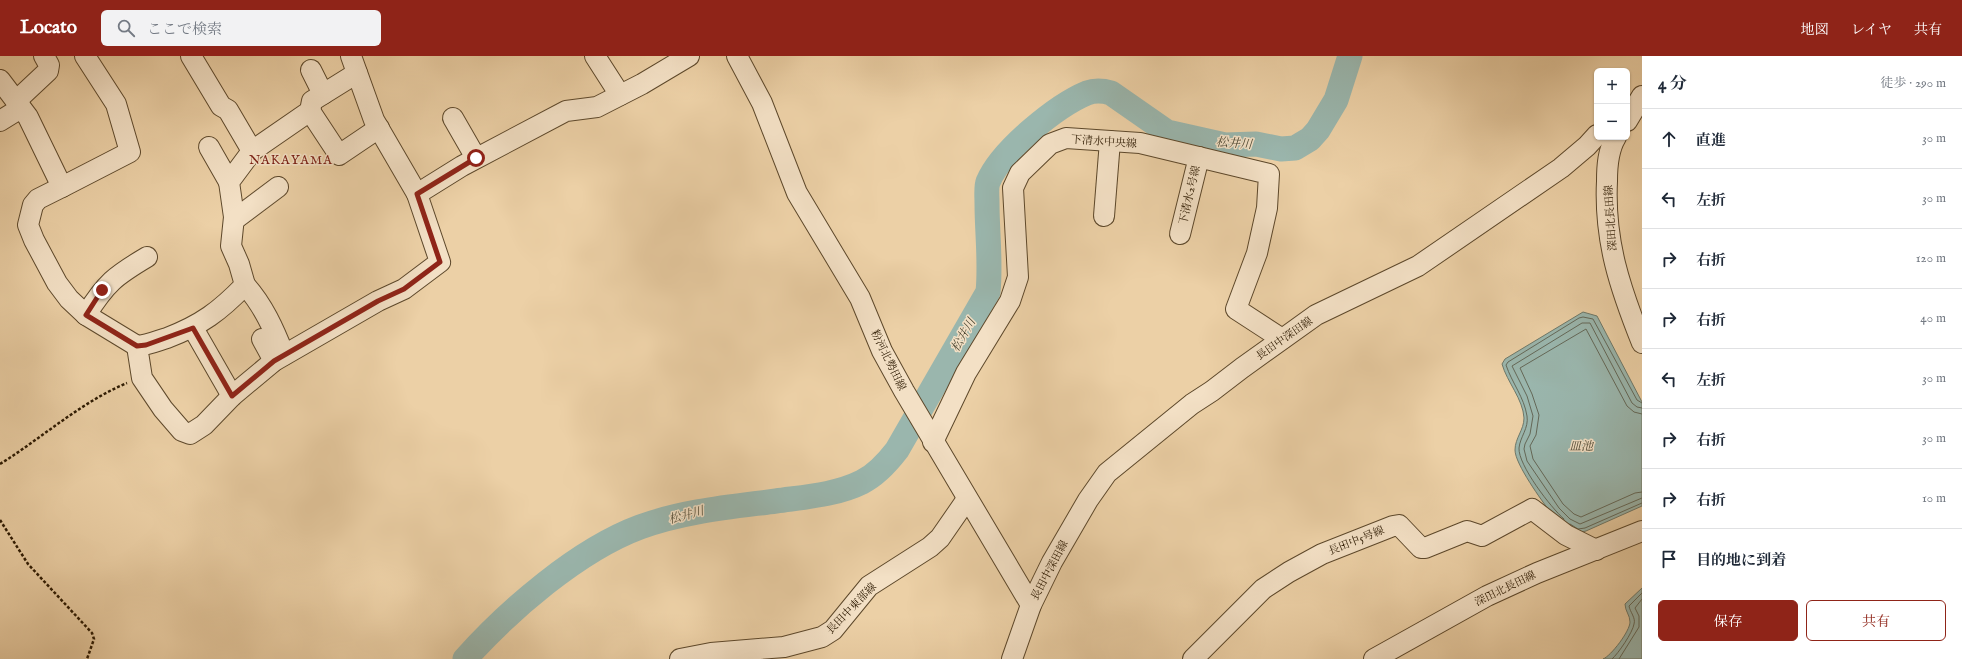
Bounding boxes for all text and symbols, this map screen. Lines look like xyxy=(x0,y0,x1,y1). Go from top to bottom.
search box xyxy=(101,10,381,46)
text: Locato xyxy=(20,16,77,40)
icon: search xyxy=(115,17,137,39)
text: ここで検索 xyxy=(147,20,222,39)
text: 地図 xyxy=(1801,21,1829,39)
text: レイヤ xyxy=(1851,21,1892,39)
text: 共有 xyxy=(1914,21,1942,39)
map controls xyxy=(1594,68,1630,140)
button: + xyxy=(1594,68,1630,104)
text: 4 分 xyxy=(1658,74,1687,95)
text: 徒歩 · 290 m xyxy=(1880,75,1946,92)
button: − xyxy=(1594,104,1630,140)
icon: ahead xyxy=(1658,128,1680,150)
text: 30 m xyxy=(1922,130,1946,147)
text: 直進 xyxy=(1696,131,1726,150)
street label: 下清水中央線 xyxy=(1071,133,1137,151)
water label: 松井川 xyxy=(1215,135,1254,152)
route start xyxy=(467,149,485,167)
district label: NAKAYAMA xyxy=(249,152,333,169)
street label: 下清水2号線 xyxy=(1176,164,1204,226)
street label: 深田北長田線 xyxy=(1602,185,1620,251)
icon: left xyxy=(1658,188,1680,210)
text: 30 m xyxy=(1922,190,1946,207)
text: 左折 xyxy=(1696,191,1726,210)
icon: right xyxy=(1658,248,1680,270)
text: 120 m xyxy=(1916,250,1946,267)
text: 右折 xyxy=(1696,251,1726,270)
route end xyxy=(93,281,111,299)
icon: right xyxy=(1658,308,1680,330)
text: 40 m xyxy=(1920,310,1946,327)
text: 右折 xyxy=(1696,311,1726,330)
water label: 松井川 xyxy=(948,314,980,355)
street label: 長田中深田線 xyxy=(1254,314,1316,363)
street label: 粉河北勢田線 xyxy=(867,328,909,393)
icon: left xyxy=(1658,368,1680,390)
text: 30 m xyxy=(1922,370,1946,387)
text: 左折 xyxy=(1696,371,1726,390)
icon: right xyxy=(1658,428,1680,450)
text: 30 m xyxy=(1922,430,1946,447)
text: 右折 xyxy=(1696,431,1726,450)
water label: 皿池 xyxy=(1569,439,1595,454)
icon: right xyxy=(1658,488,1680,510)
text: 10 m xyxy=(1922,490,1946,507)
text: 右折 xyxy=(1696,491,1726,510)
water label: 松井川 xyxy=(667,503,707,527)
street label: 長田中5号線 xyxy=(1326,523,1386,558)
street label: 長田中深田線 xyxy=(1028,538,1072,603)
icon: arrive xyxy=(1658,548,1680,570)
text: 目的地に到着 xyxy=(1696,551,1786,570)
street label: 深田北長田線 xyxy=(1473,568,1538,610)
street label: 長田中東部線 xyxy=(824,580,880,637)
button: 保存 xyxy=(1658,600,1798,641)
button: 共有 xyxy=(1806,600,1946,641)

